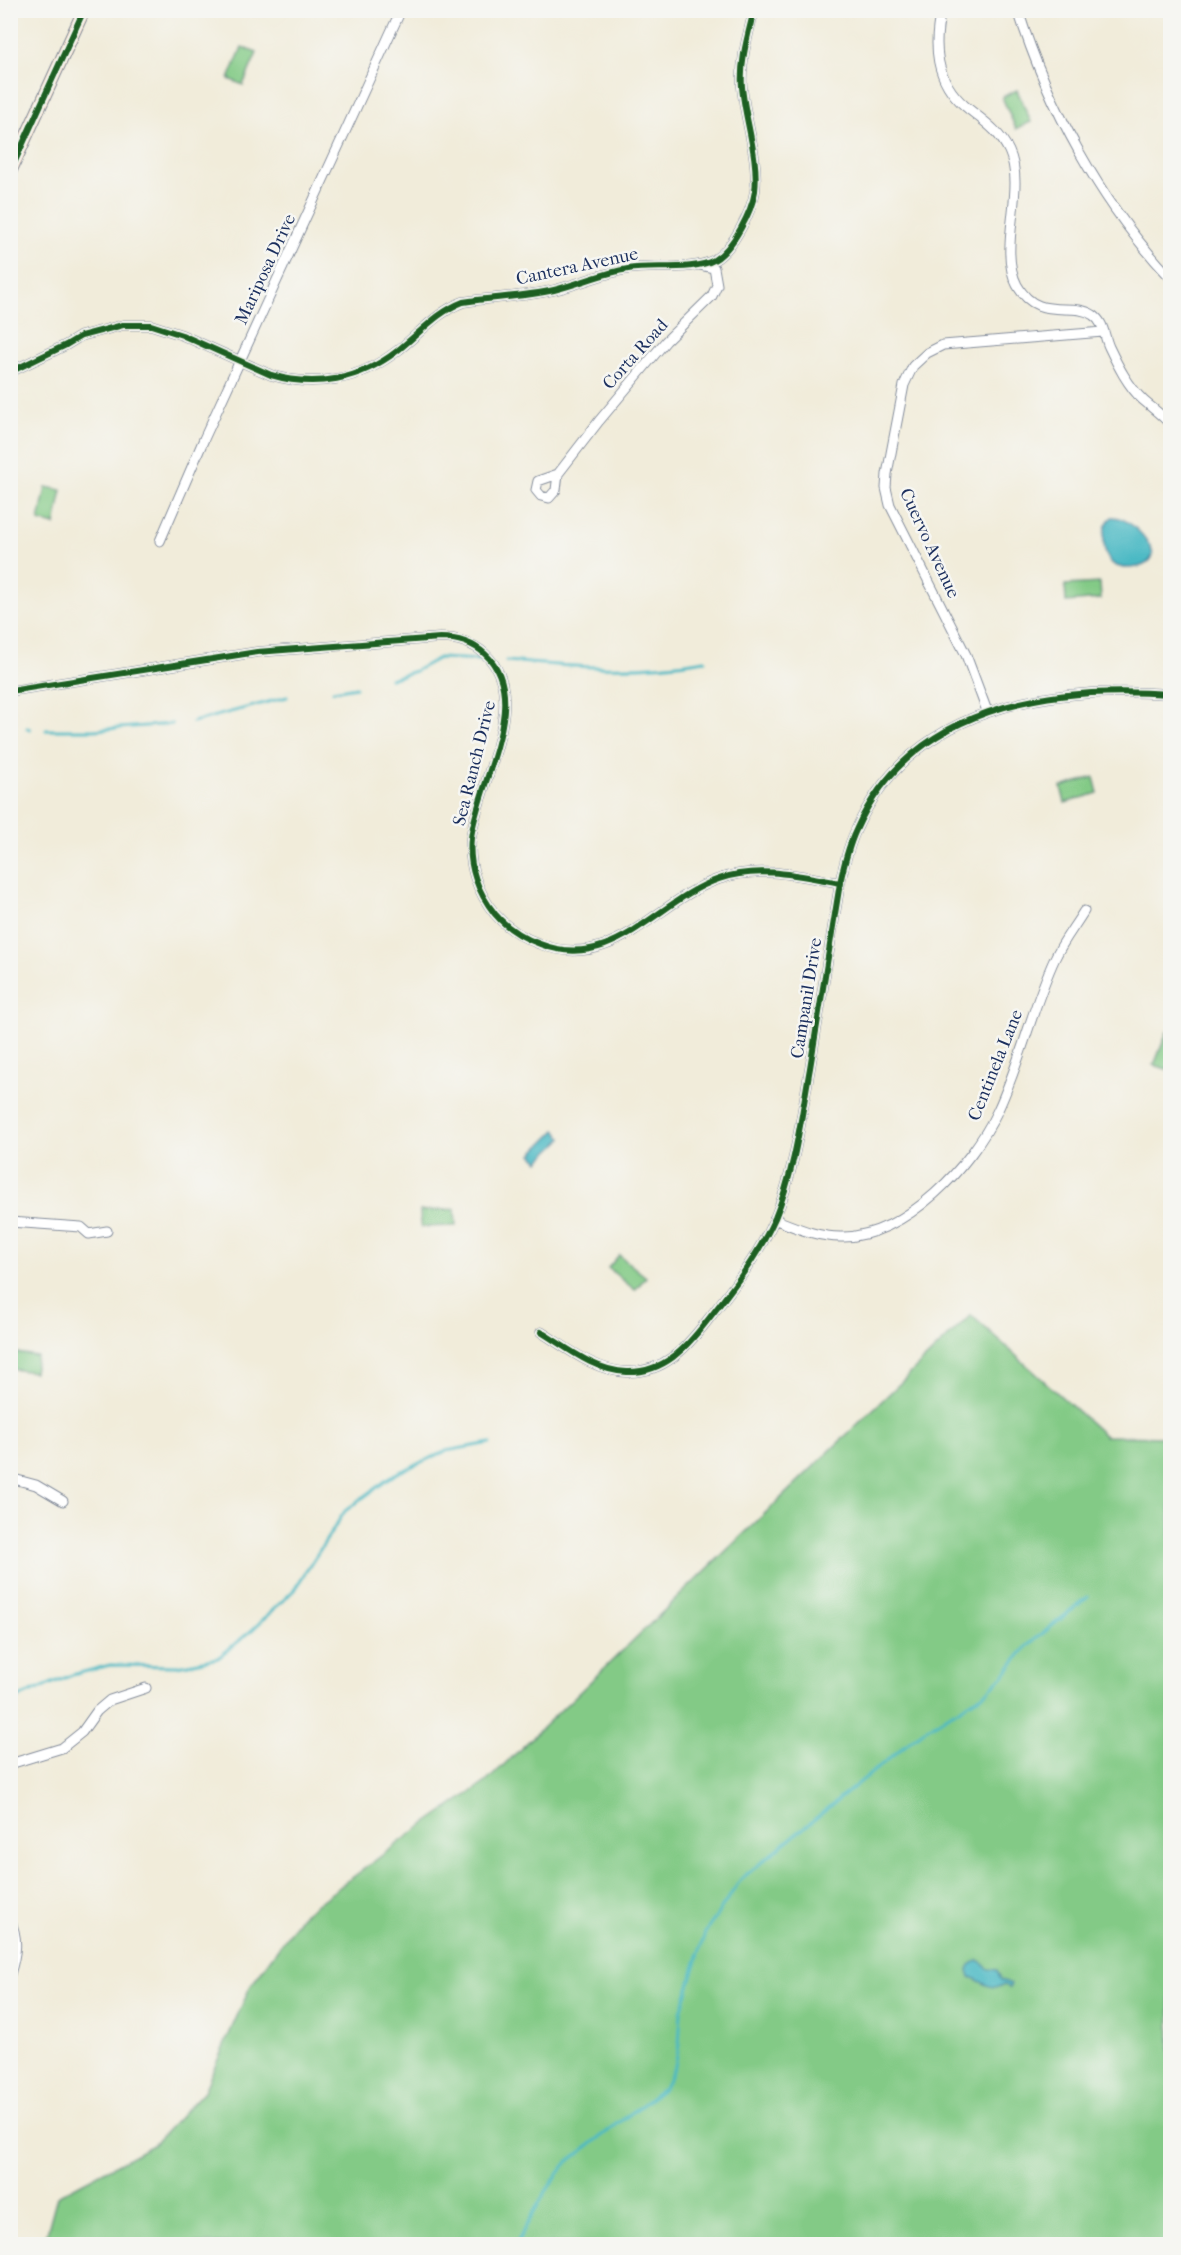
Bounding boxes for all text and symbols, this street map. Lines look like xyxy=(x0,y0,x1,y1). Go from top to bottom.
street label: Mariposa Drive xyxy=(231,211,300,328)
street label: Cantera Avenue xyxy=(514,243,640,290)
street label: Corta Road xyxy=(598,315,673,394)
street label: Cuervo Avenue xyxy=(895,485,964,601)
street label: Sea Ranch Drive xyxy=(449,698,500,828)
street label: Campanil Drive xyxy=(787,936,826,1060)
street label: Centinela Lane xyxy=(964,1006,1027,1124)

